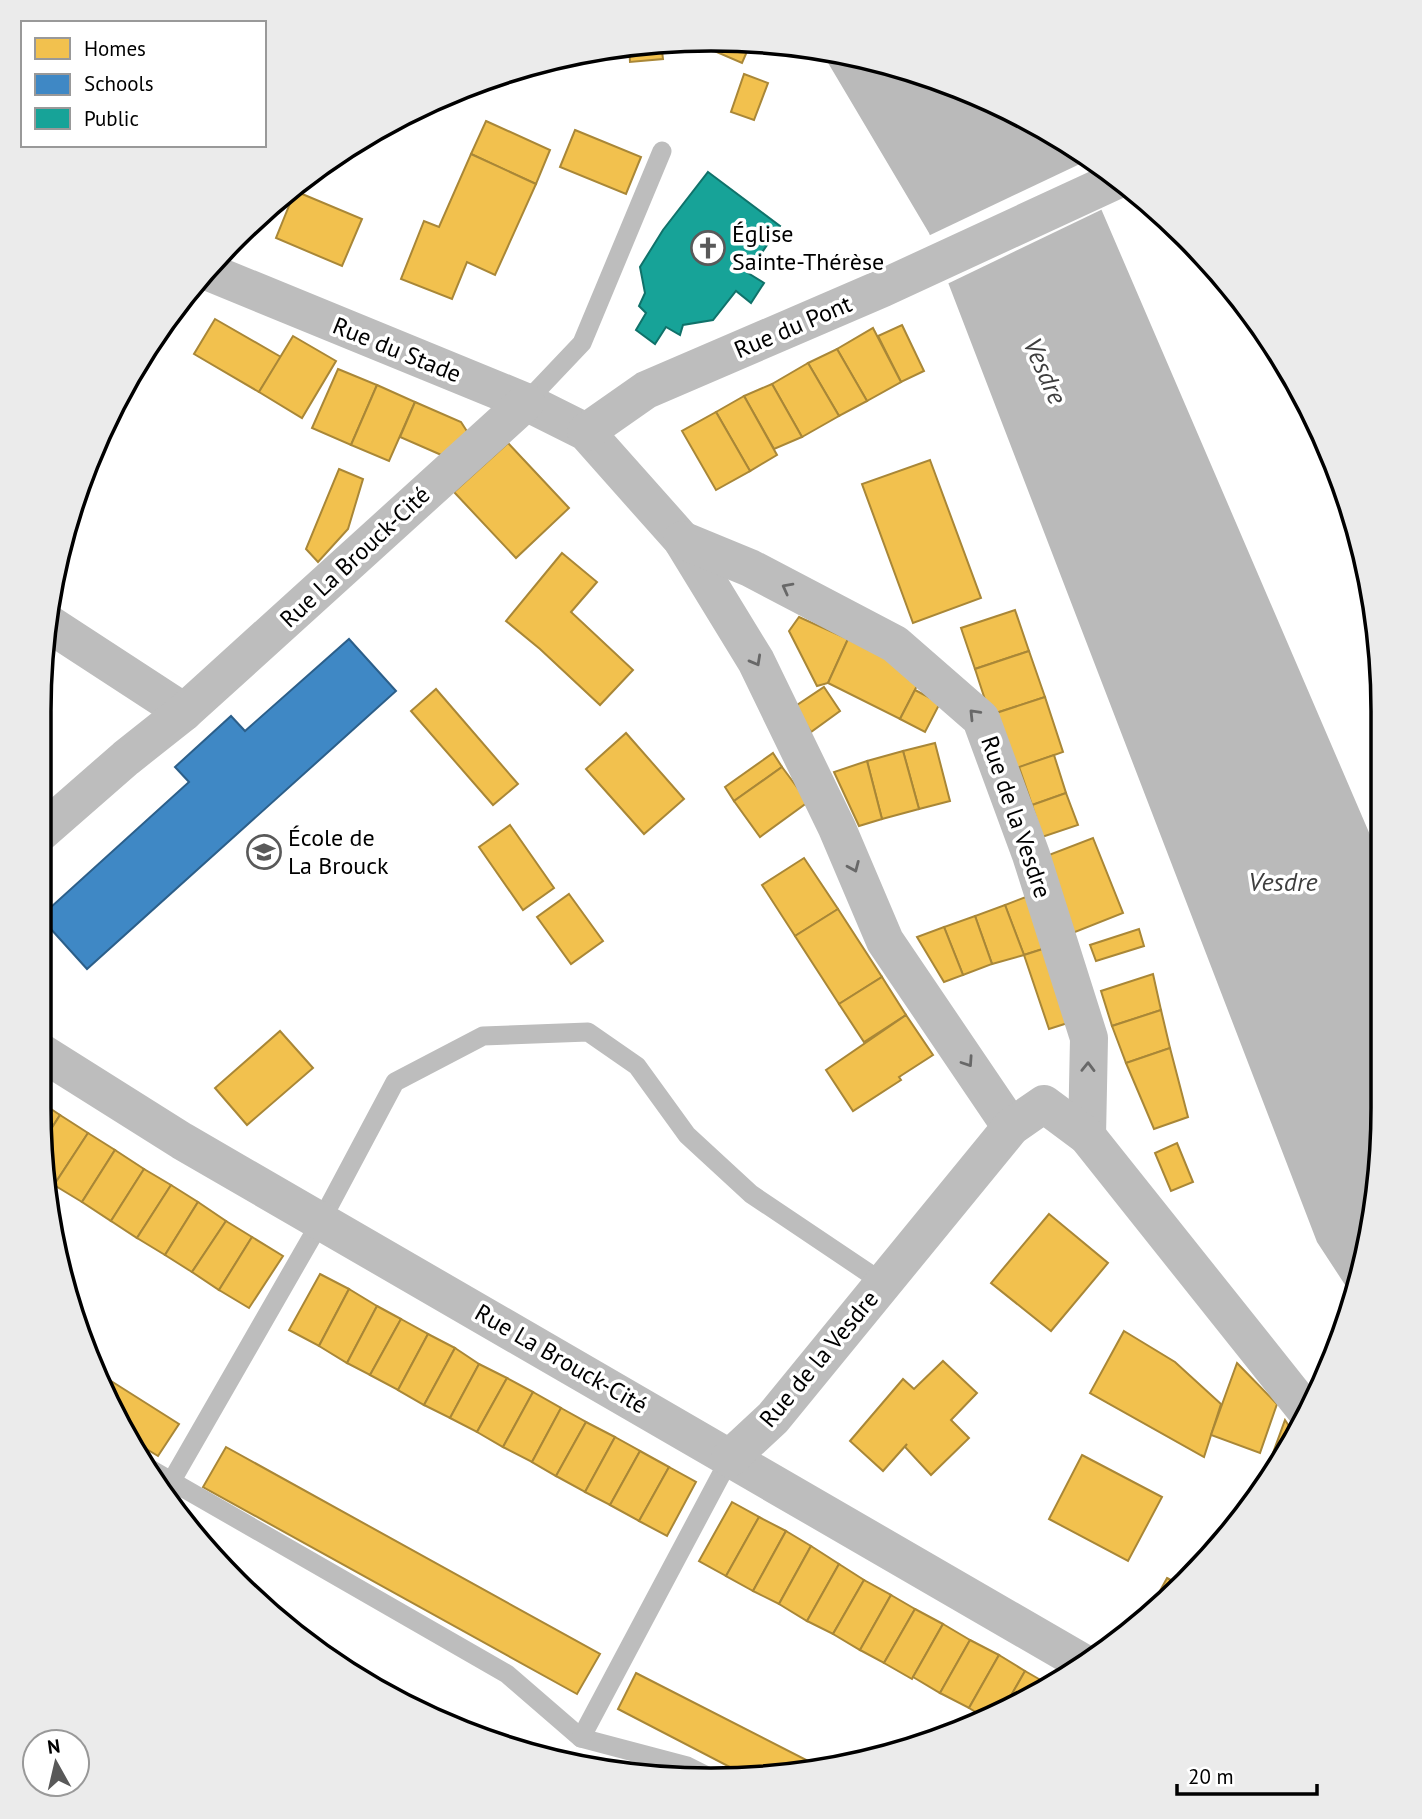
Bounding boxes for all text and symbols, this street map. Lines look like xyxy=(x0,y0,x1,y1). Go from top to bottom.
legend xyxy=(21,21,266,147)
text: Homes xyxy=(84,35,146,62)
text: Schools xyxy=(84,70,154,97)
text: Public xyxy=(84,105,139,132)
place label: Église Sainte-Thérèse xyxy=(732,218,884,277)
church icon: Église Sainte-Thérèse xyxy=(689,229,727,267)
street label: Rue du Pont xyxy=(729,288,856,365)
street label: Rue du Stade xyxy=(328,310,466,389)
water label: Vesdre xyxy=(1016,332,1075,409)
street label: Rue La Brouck-Cité xyxy=(273,479,436,634)
one-way arrow xyxy=(782,582,795,596)
one-way arrow xyxy=(748,654,761,667)
one-way arrow xyxy=(970,709,983,722)
street label: Rue de la Vesdre xyxy=(974,732,1059,902)
place label: École de La Brouck xyxy=(288,822,389,881)
school or university icon: École de La Brouck xyxy=(245,833,283,871)
one-way arrow xyxy=(845,860,859,872)
water label: Vesdre xyxy=(1248,865,1318,898)
one-way arrow xyxy=(960,1054,972,1067)
one-way arrow xyxy=(1081,1062,1096,1073)
street label: Rue de la Vesdre xyxy=(752,1284,885,1434)
street label: Rue La Brouck-Cité xyxy=(470,1297,653,1420)
north arrow xyxy=(21,1728,91,1798)
text: N xyxy=(46,1733,61,1759)
scale bar xyxy=(1177,1752,1317,1796)
text: 20 m xyxy=(1188,1763,1234,1790)

